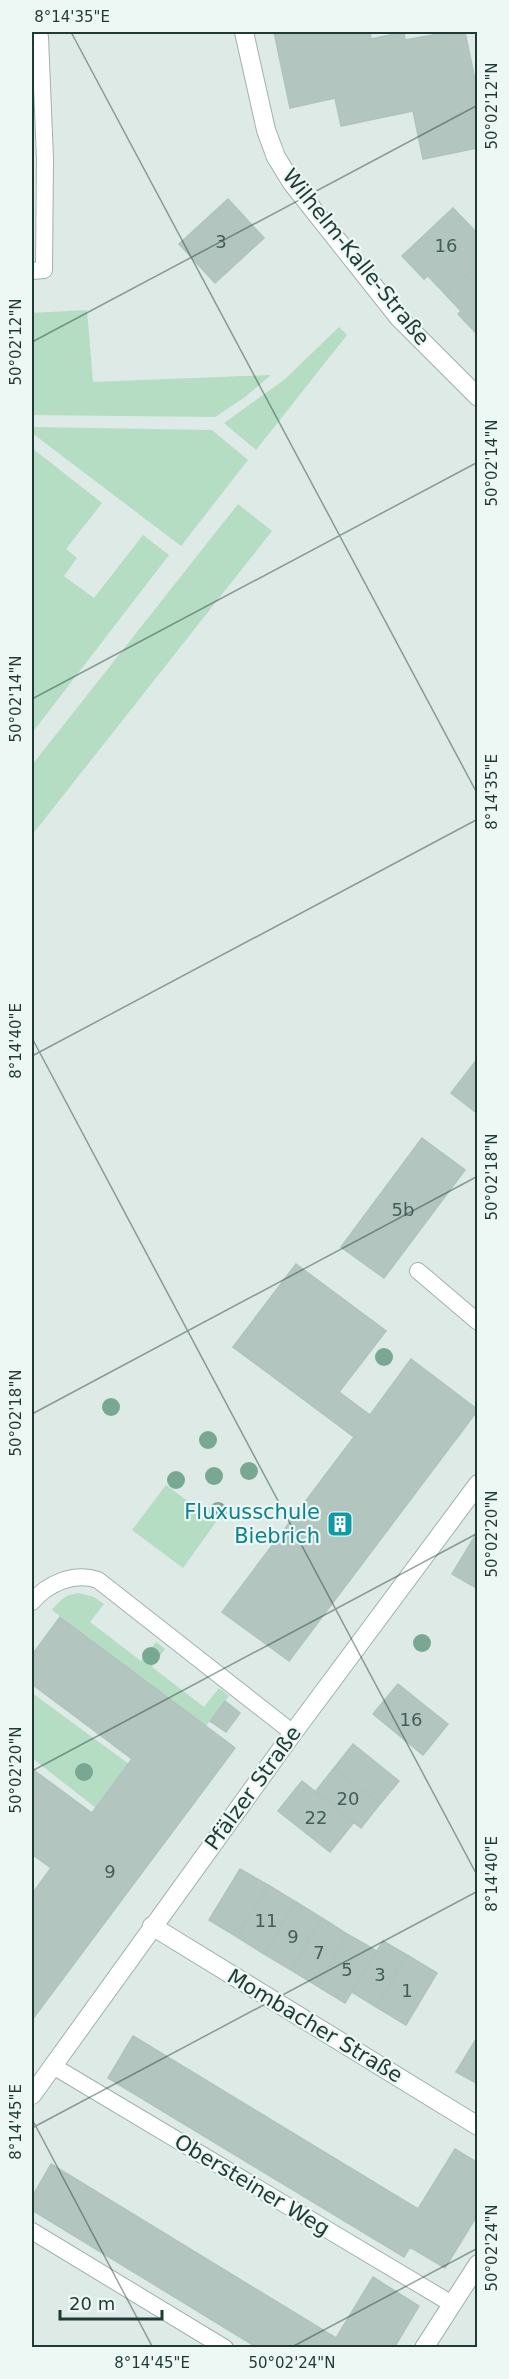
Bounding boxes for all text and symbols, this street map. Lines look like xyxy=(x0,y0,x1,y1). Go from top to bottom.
text: 8°14'35"E xyxy=(34,8,110,26)
text: 50°02'12"N xyxy=(483,62,501,150)
street label: Wilhelm-Kalle-Straße xyxy=(278,164,434,350)
house number: 3 xyxy=(215,231,227,252)
house number: 16 xyxy=(435,235,457,256)
text: 50°02'12"N xyxy=(7,298,25,386)
text: 50°02'14"N xyxy=(483,419,501,507)
text: 50°02'14"N xyxy=(7,655,25,743)
text: 8°14'35"E xyxy=(483,754,501,830)
text: 8°14'40"E xyxy=(7,1003,25,1079)
text: 50°02'18"N xyxy=(483,1133,501,1221)
house number: 5b xyxy=(392,1199,414,1220)
text: 50°02'18"N xyxy=(7,1369,25,1457)
text: 50°02'20"N xyxy=(483,1490,501,1578)
place label: Fluxusschule Biebrich xyxy=(184,1500,320,1548)
building icon: Fluxusschule Biebrich xyxy=(325,1509,355,1539)
house number: 16 xyxy=(400,1709,422,1730)
street label: Pfälzer Straße xyxy=(200,1721,306,1855)
text: 50°02'20"N xyxy=(7,1726,25,1814)
house number: 20 xyxy=(337,1788,359,1809)
house number: 22 xyxy=(305,1807,327,1828)
text: 8°14'40"E xyxy=(483,1836,501,1912)
house number: 9 xyxy=(104,1861,116,1882)
house number: 11 xyxy=(255,1910,277,1931)
house number: 9 xyxy=(287,1926,299,1947)
house number: 7 xyxy=(313,1942,325,1963)
house number: 5 xyxy=(341,1959,353,1980)
street label: Mombacher Straße xyxy=(223,1964,407,2088)
house number: 3 xyxy=(374,1964,386,1985)
house number: 1 xyxy=(401,1980,413,2001)
text: 8°14'45"E xyxy=(7,2084,25,2160)
street label: Obersteiner Weg xyxy=(170,2129,334,2241)
text: 50°02'24"N xyxy=(483,2204,501,2292)
scale bar xyxy=(60,2283,162,2321)
text: 20 m xyxy=(69,2293,115,2314)
text: 8°14'45"E xyxy=(114,2354,190,2372)
text: 50°02'24"N xyxy=(248,2354,336,2372)

